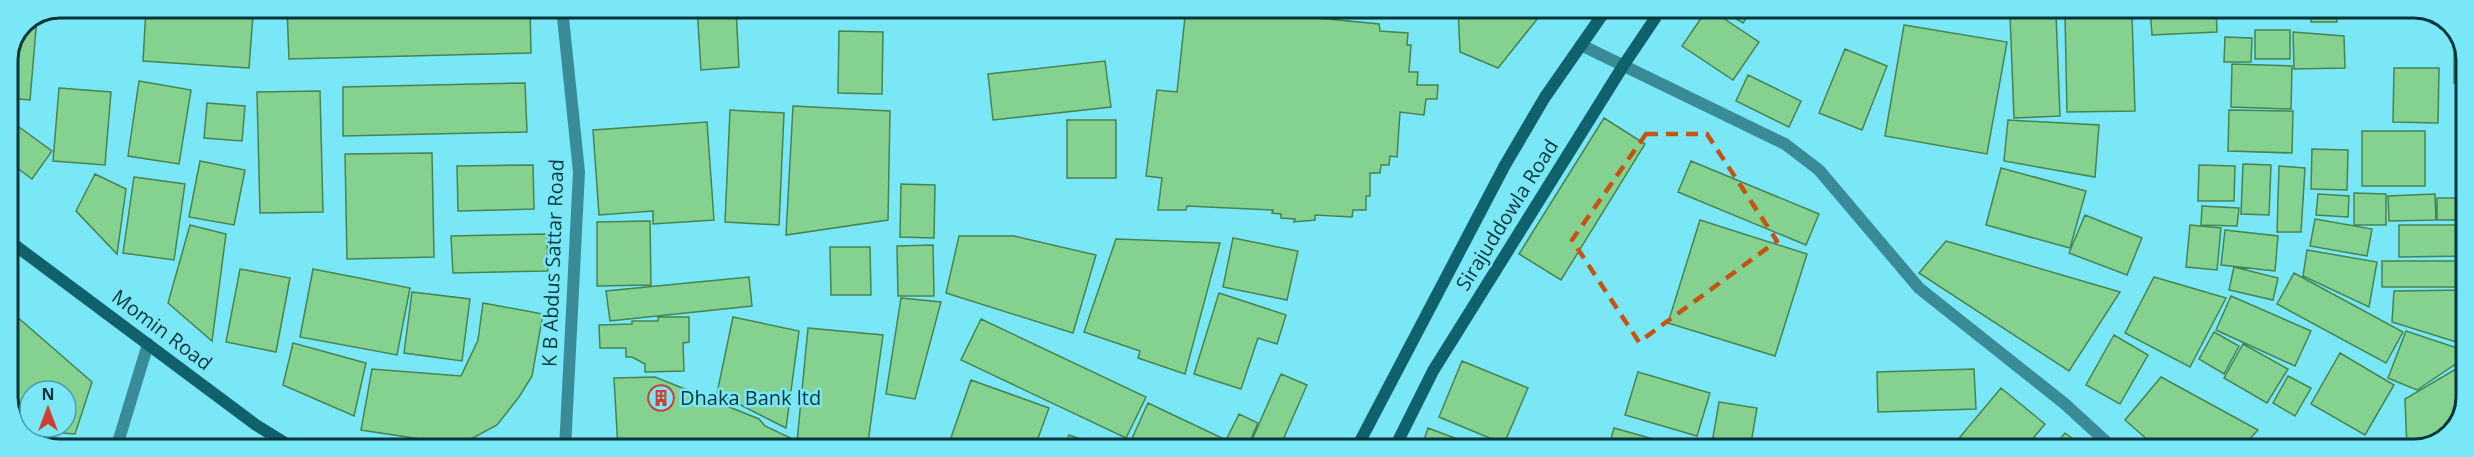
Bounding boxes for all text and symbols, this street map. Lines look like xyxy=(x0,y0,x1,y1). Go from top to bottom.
street label: Sirajuddowla Road xyxy=(1449,134,1564,296)
street label: K B Abdus Sattar Road xyxy=(535,158,570,367)
street label: Momin Road xyxy=(107,283,218,376)
north arrow xyxy=(18,379,78,439)
text: N xyxy=(41,383,55,405)
building icon: Dhaka Bank ltd xyxy=(646,383,676,413)
place label: Dhaka Bank ltd xyxy=(680,384,821,411)

